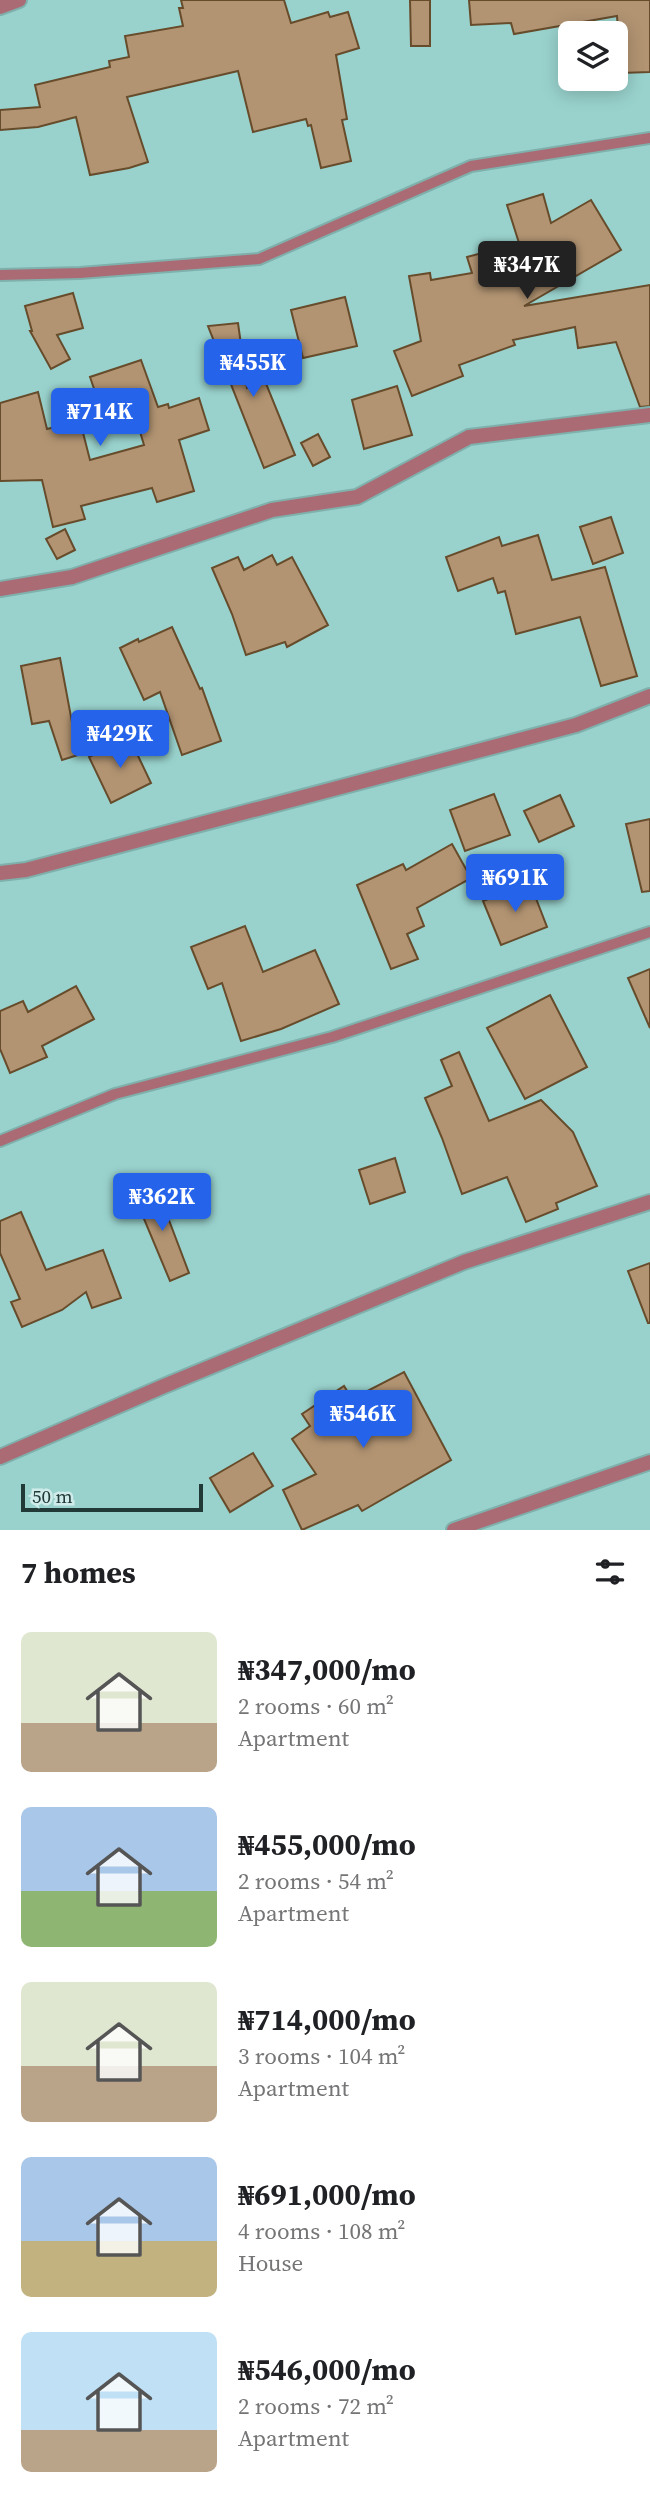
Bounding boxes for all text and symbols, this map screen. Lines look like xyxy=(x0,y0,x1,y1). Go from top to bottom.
map controls xyxy=(558,21,628,91)
button: layers xyxy=(558,21,628,91)
pin: ₦347K xyxy=(478,242,576,301)
text: ₦347K xyxy=(494,248,560,280)
pin: ₦455K xyxy=(204,340,302,399)
text: ₦455K xyxy=(220,346,286,378)
pin: ₦714K xyxy=(51,388,149,448)
text: ₦714K xyxy=(67,395,133,427)
pin: ₦429K xyxy=(71,710,169,770)
text: ₦429K xyxy=(87,717,153,749)
pin: ₦691K xyxy=(466,855,564,914)
text: ₦691K xyxy=(482,861,548,893)
pin: ₦362K xyxy=(113,1174,211,1233)
text: ₦362K xyxy=(129,1180,195,1212)
pin: ₦546K xyxy=(314,1390,412,1450)
text: ₦546K xyxy=(330,1397,396,1429)
scale bar xyxy=(21,1481,203,1513)
text: 50 m xyxy=(32,1483,73,1509)
text: 7 homes xyxy=(21,1552,136,1593)
icon: filters xyxy=(591,1553,629,1591)
text: ₦347,000/mo xyxy=(238,1649,416,1690)
icon: home xyxy=(77,1660,161,1744)
text: 2 rooms · 60 m² xyxy=(238,1690,394,1722)
text: Apartment xyxy=(238,1722,349,1754)
text: ₦455,000/mo xyxy=(238,1824,416,1865)
icon: home xyxy=(77,1835,161,1919)
text: 2 rooms · 54 m² xyxy=(238,1865,394,1897)
text: Apartment xyxy=(238,1897,349,1929)
text: ₦714,000/mo xyxy=(238,1999,416,2040)
icon: home xyxy=(77,2010,161,2094)
text: 3 rooms · 104 m² xyxy=(238,2040,405,2072)
text: Apartment xyxy=(238,2072,349,2104)
text: ₦691,000/mo xyxy=(238,2174,416,2215)
icon: home xyxy=(77,2185,161,2269)
text: 4 rooms · 108 m² xyxy=(238,2215,405,2247)
text: House xyxy=(238,2247,303,2279)
text: ₦546,000/mo xyxy=(238,2349,416,2390)
icon: home xyxy=(77,2360,161,2444)
text: 2 rooms · 72 m² xyxy=(238,2390,394,2422)
text: Apartment xyxy=(238,2422,349,2454)

